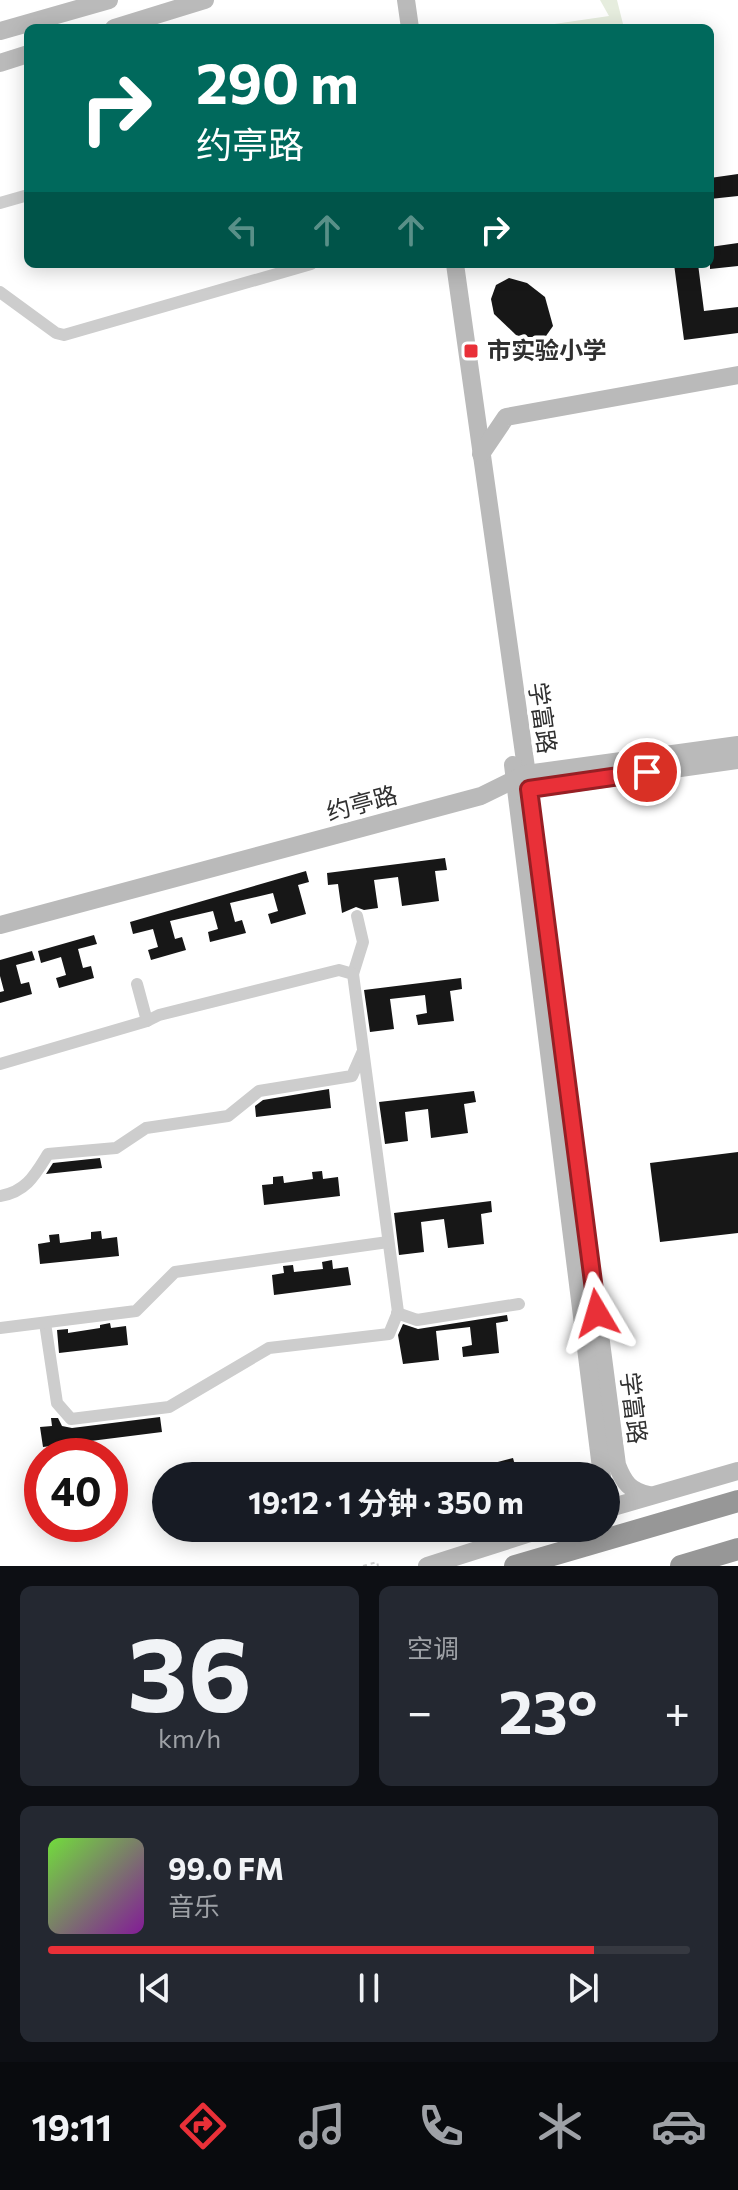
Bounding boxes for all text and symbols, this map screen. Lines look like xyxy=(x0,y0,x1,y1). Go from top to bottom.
text: 290 m xyxy=(196,47,359,116)
icon: right xyxy=(64,56,168,160)
text: 约亭路 xyxy=(196,121,304,165)
icon: left xyxy=(221,208,265,252)
icon: ahead xyxy=(305,208,349,252)
icon: ahead xyxy=(389,208,433,252)
icon: right xyxy=(473,208,517,252)
place label: 市实验小学 xyxy=(487,335,607,364)
marker: 市实验小学 xyxy=(462,342,480,360)
street label: 学富路 xyxy=(524,680,563,755)
pin xyxy=(613,738,681,806)
icon: arrive xyxy=(625,750,669,794)
street label: 约亭路 xyxy=(323,779,400,826)
position arrow xyxy=(555,1271,639,1355)
street label: 学富路 xyxy=(616,1370,653,1445)
speed limit sign: 40 xyxy=(24,1438,128,1542)
text: 19:12 · 1 分钟 · 350 m xyxy=(248,1483,524,1520)
text: 36 xyxy=(127,1606,252,1733)
text: 空调 xyxy=(407,1632,459,1663)
text: 23° xyxy=(499,1673,598,1746)
text: − xyxy=(407,1683,432,1737)
text: + xyxy=(664,1683,690,1737)
text: km/h xyxy=(158,1722,221,1753)
text: 99.0 FM xyxy=(168,1849,284,1886)
text: 音乐 xyxy=(168,1890,220,1921)
icon: previous xyxy=(133,1966,177,2010)
icon: pause xyxy=(347,1966,391,2010)
icon: next xyxy=(561,1966,605,2010)
icon: directions xyxy=(175,2098,231,2154)
icon: music xyxy=(294,2098,350,2154)
icon: phone xyxy=(413,2098,469,2154)
icon: climate xyxy=(532,2098,588,2154)
icon: car xyxy=(651,2098,707,2154)
text: 19:11 xyxy=(31,2104,112,2148)

